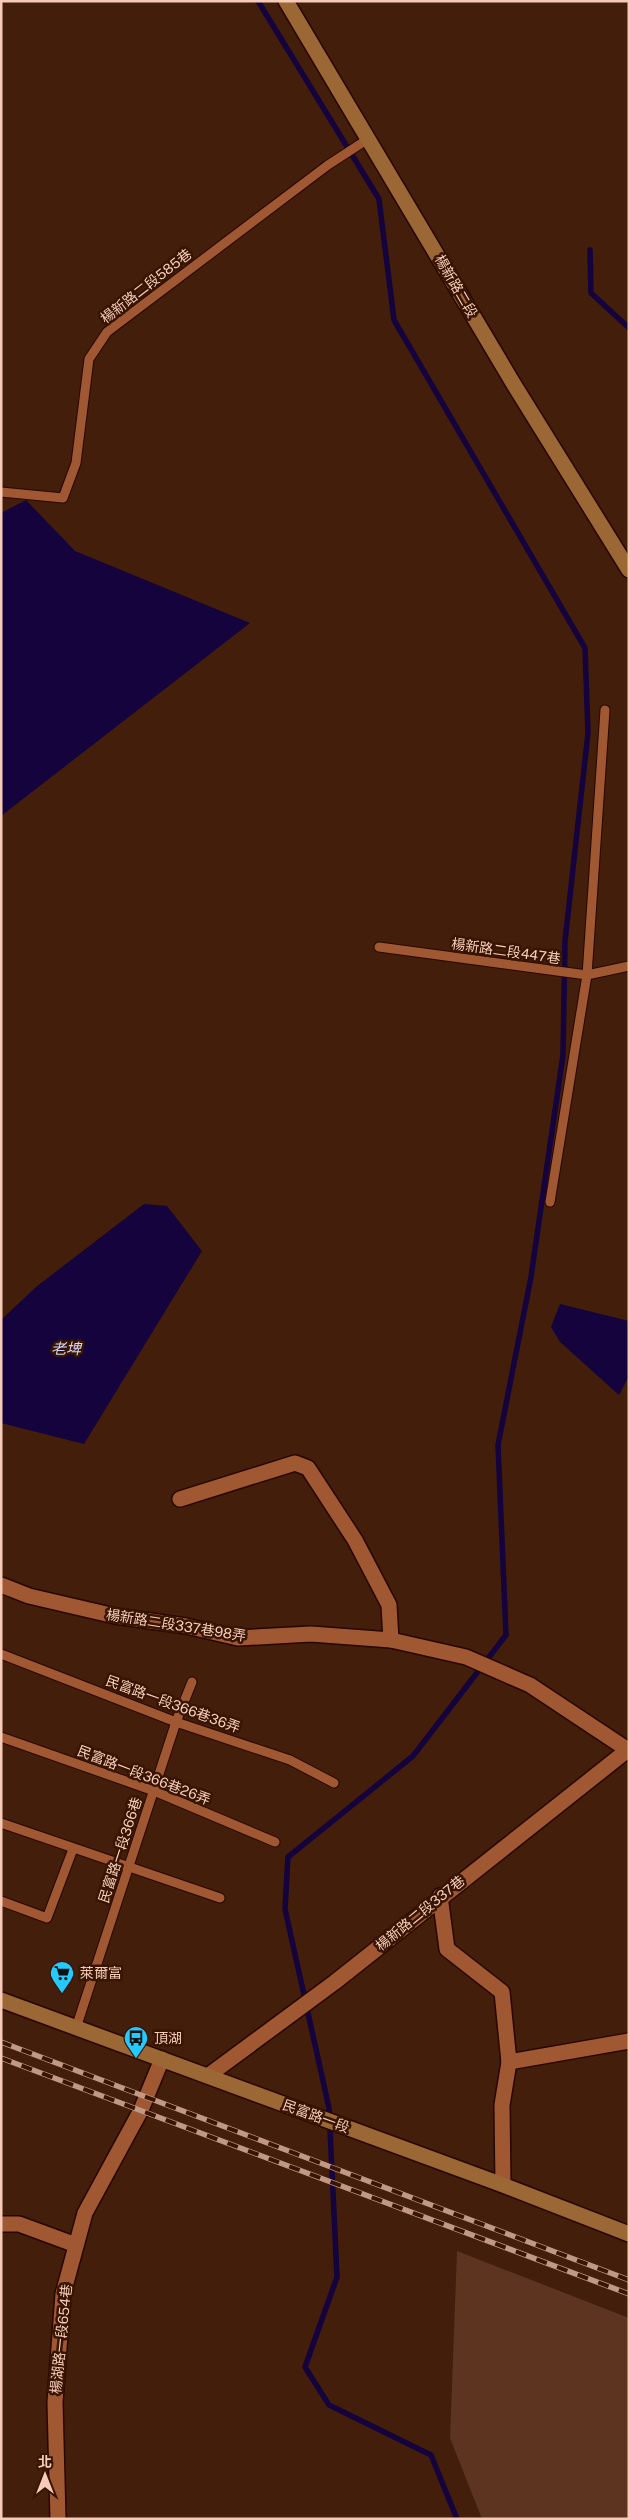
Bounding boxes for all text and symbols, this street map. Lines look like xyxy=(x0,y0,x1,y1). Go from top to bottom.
street label: 楊新路二段585巷 xyxy=(97,246,195,326)
street label: 楊新路二段 xyxy=(432,252,480,320)
street label: 楊新路二段447巷 xyxy=(450,935,562,967)
water label: 老埤 xyxy=(51,1340,83,1357)
street label: 楊新路二段337巷98弄 xyxy=(105,1606,247,1644)
street label: 民富路一段366巷36弄 xyxy=(104,1672,242,1736)
street label: 民富路一段366巷26弄 xyxy=(75,1742,213,1808)
street label: 民富路一段366巷 xyxy=(95,1795,145,1905)
street label: 楊新路二段337巷 xyxy=(372,1872,468,1954)
supermarket icon: 萊爾富 xyxy=(49,1960,75,1994)
place label: 萊爾富 xyxy=(80,1965,122,1981)
bus stop icon: 頂湖 xyxy=(123,2025,149,2059)
place label: 頂湖 xyxy=(154,2030,182,2046)
street label: 民富路一段 xyxy=(280,2097,352,2135)
street label: 楊湖路一段654巷 xyxy=(47,2283,75,2395)
north arrow xyxy=(20,2450,70,2500)
text: 北 xyxy=(38,2454,52,2470)

